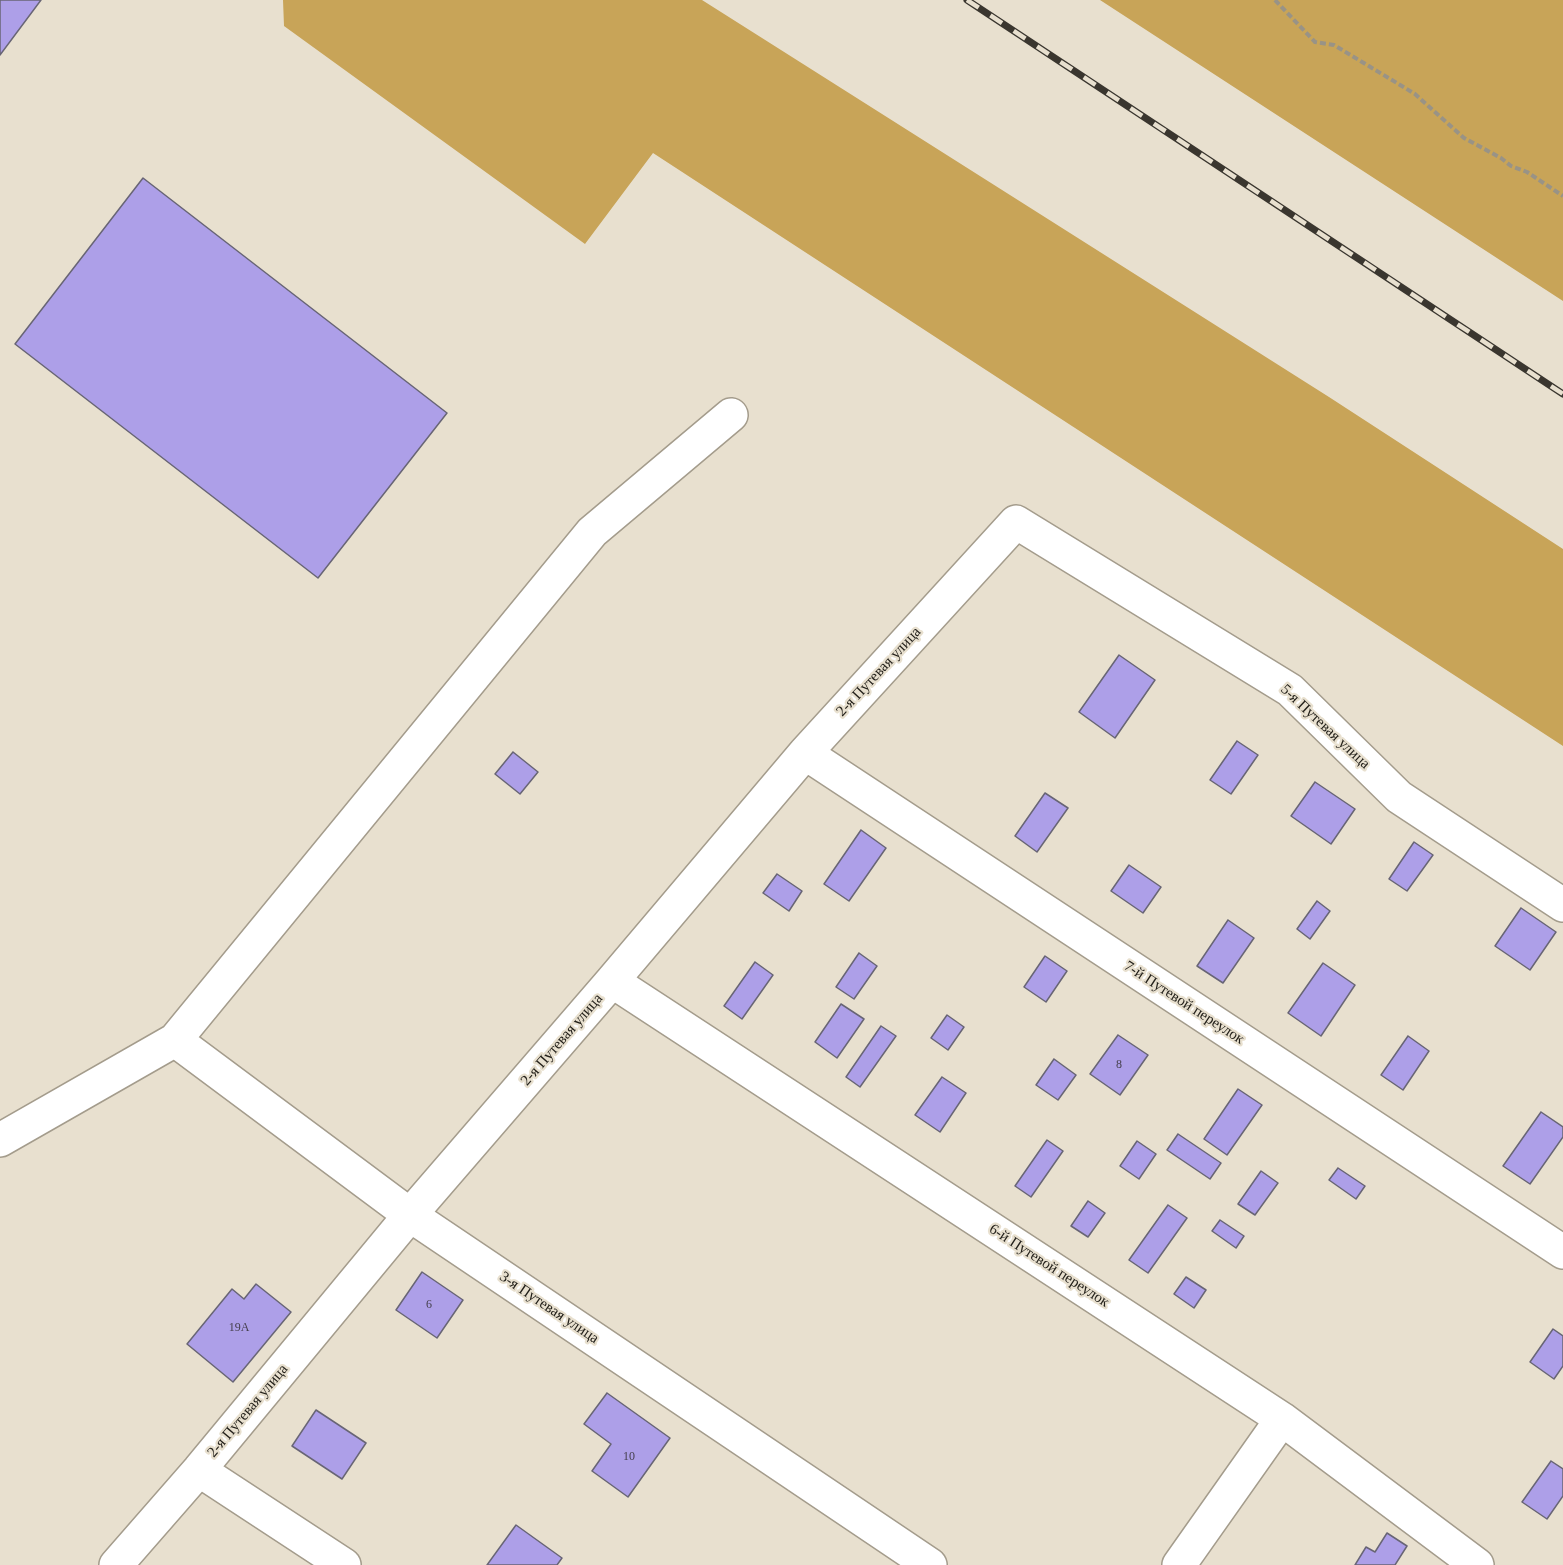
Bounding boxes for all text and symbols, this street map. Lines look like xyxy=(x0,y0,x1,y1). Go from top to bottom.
street label: 2-я Путевая улица xyxy=(833,623,925,721)
street label: 5-я Путевая улица xyxy=(1276,681,1374,773)
street label: 7-й Путевой переулок xyxy=(1121,957,1247,1049)
street label: 2-я Путевая улица xyxy=(517,990,607,1090)
house number: 8 xyxy=(1116,1058,1122,1072)
street label: 6-й Путевой переулок xyxy=(986,1220,1112,1312)
street label: 3-я Путевая улица xyxy=(496,1268,602,1348)
house number: 6 xyxy=(426,1298,432,1312)
house number: 19А xyxy=(229,1321,249,1335)
street label: 2-я Путевая улица xyxy=(204,1361,292,1461)
house number: 10 xyxy=(623,1450,635,1464)

